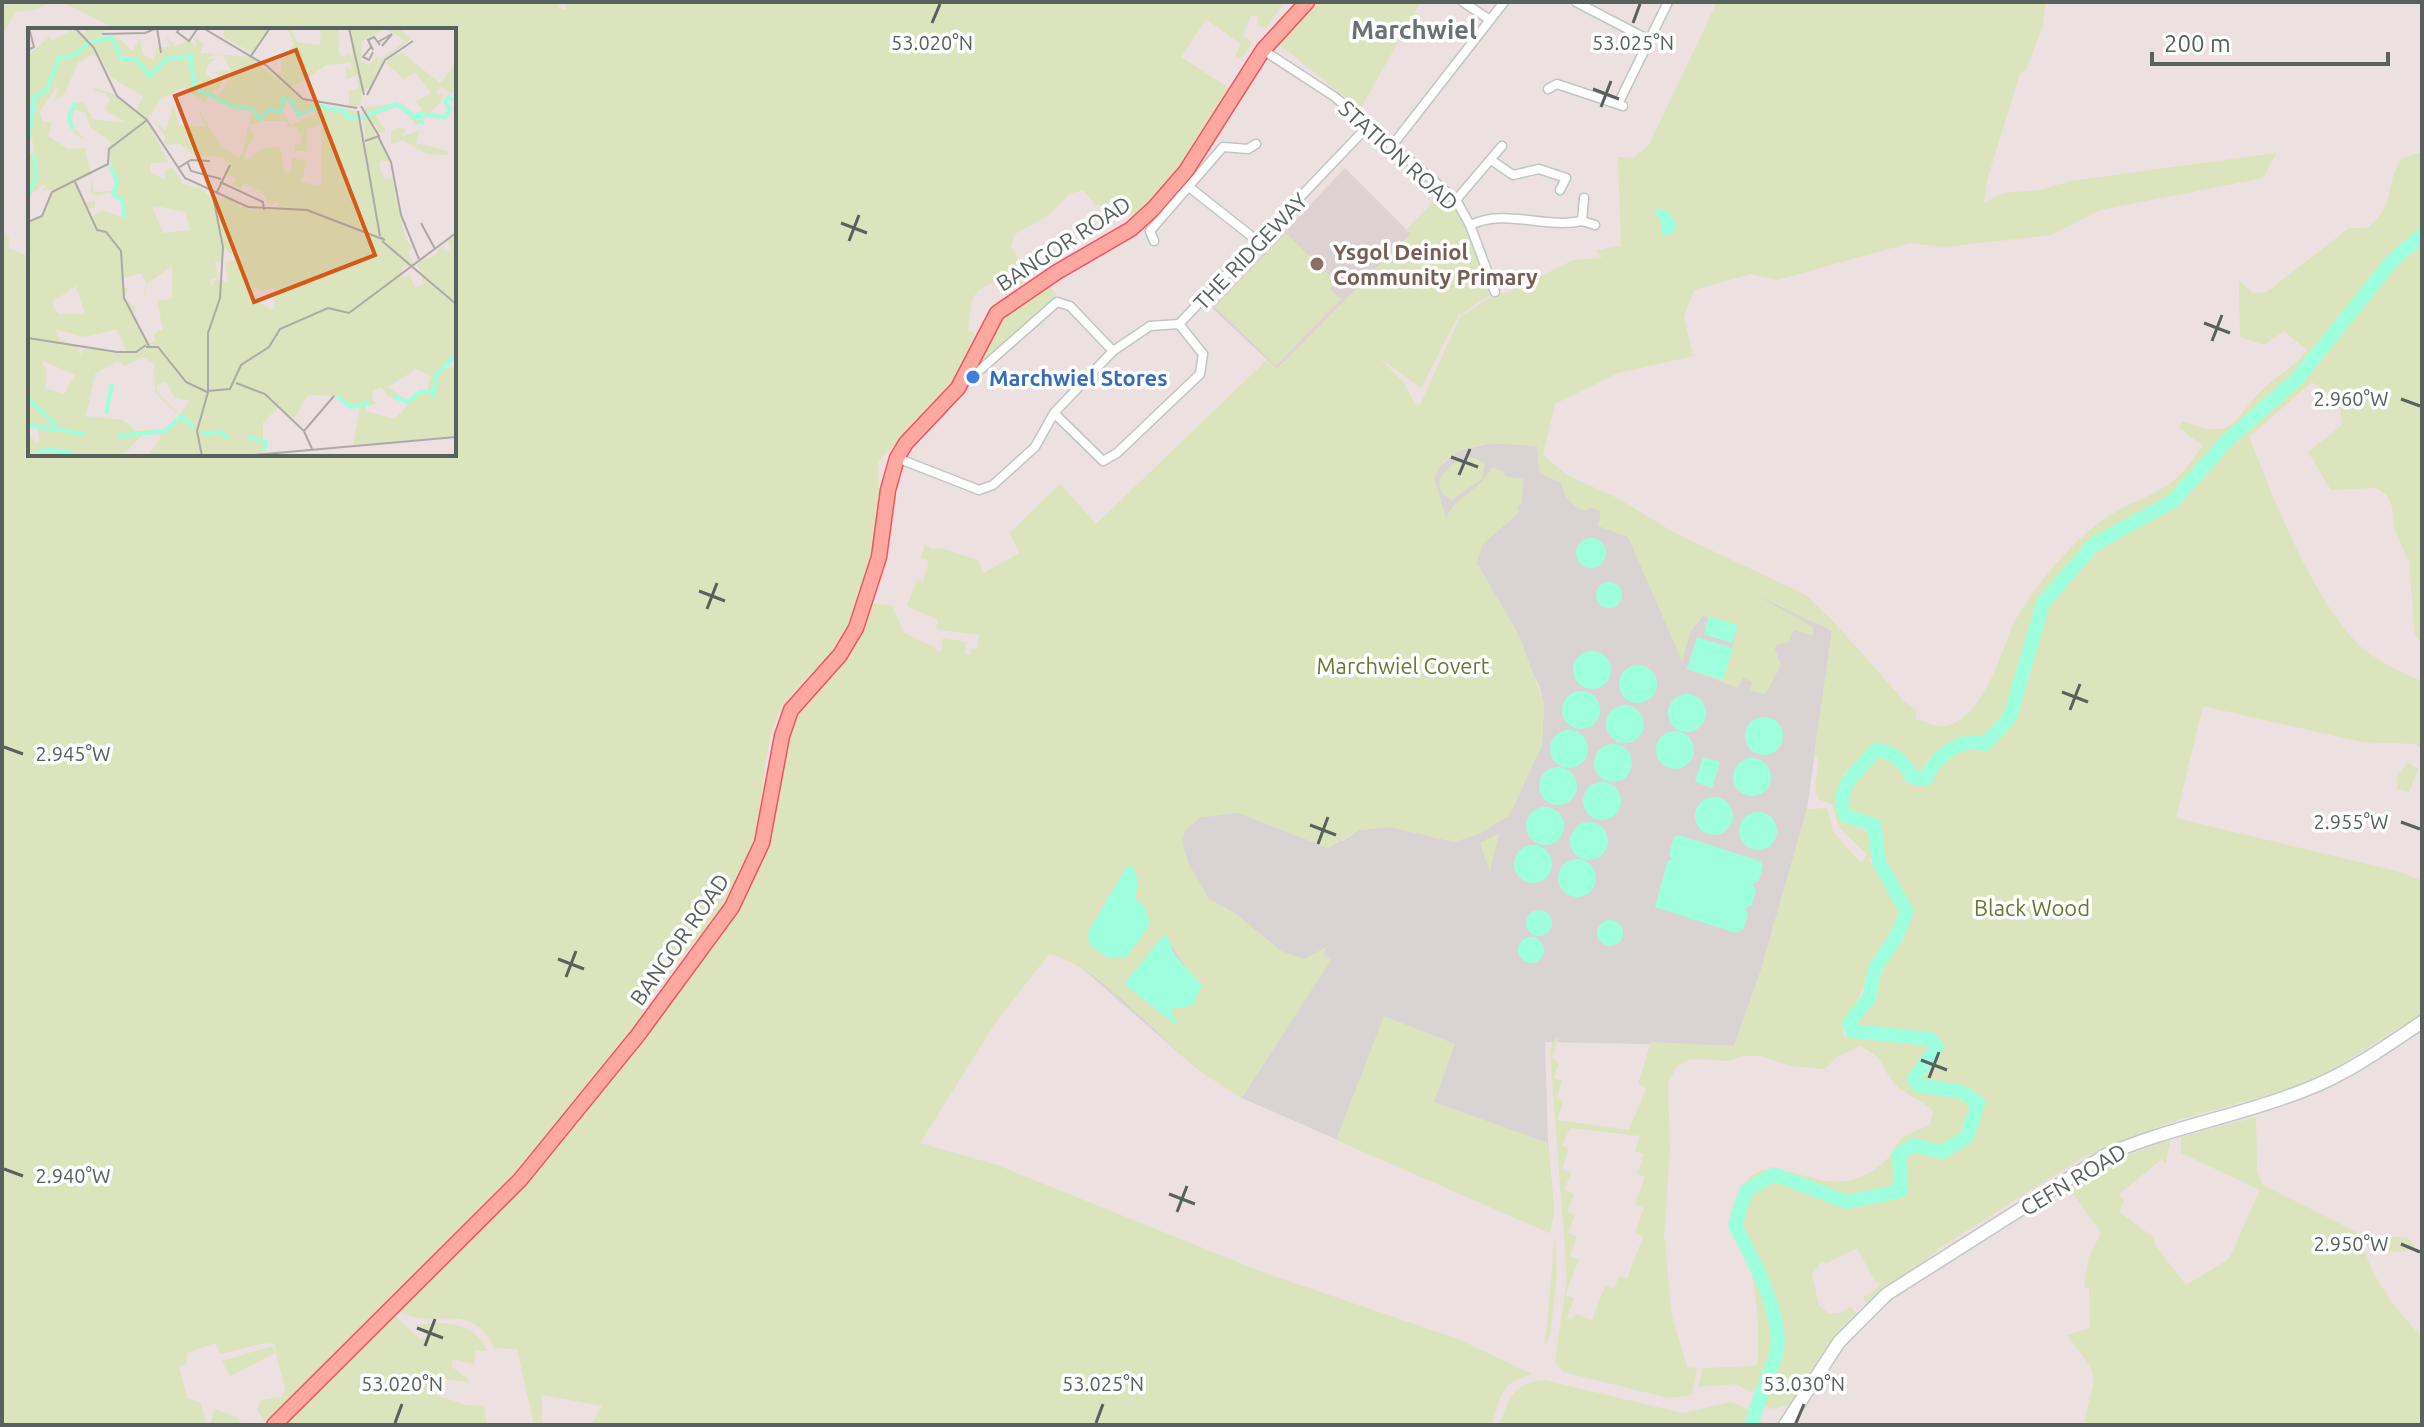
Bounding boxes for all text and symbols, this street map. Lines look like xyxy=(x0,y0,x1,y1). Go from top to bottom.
district label: Marchwiel xyxy=(1351,15,1477,44)
scale bar xyxy=(2152,16,2388,66)
inset map xyxy=(28,28,456,456)
text: 200 m xyxy=(2164,30,2231,57)
text: 53.020°N xyxy=(891,31,973,54)
text: 53.025°N xyxy=(1592,31,1674,54)
street label: STATION ROAD xyxy=(1334,95,1464,215)
street label: THE RIDGEWAY xyxy=(1188,187,1312,314)
street label: BANGOR ROAD xyxy=(991,190,1135,296)
place label: Ysgol Deiniol Community Primary xyxy=(1333,239,1538,289)
marker: Ysgol Deiniol Community Primary xyxy=(1308,255,1326,273)
place label: Marchwiel Stores xyxy=(989,365,1168,390)
marker: Marchwiel Stores xyxy=(964,368,982,386)
text: 2.960°W xyxy=(2314,387,2388,410)
park label: Marchwiel Covert xyxy=(1317,653,1490,678)
text: 2.945°W xyxy=(36,742,110,765)
text: 2.955°W xyxy=(2314,810,2388,833)
street label: BANGOR ROAD xyxy=(624,868,734,1010)
park label: Black Wood xyxy=(1974,895,2090,920)
street label: CEFN ROAD xyxy=(2016,1138,2130,1220)
text: 2.940°W xyxy=(36,1164,110,1187)
text: 2.950°W xyxy=(2314,1232,2388,1255)
text: 53.020°N xyxy=(361,1372,443,1395)
text: 53.025°N xyxy=(1062,1372,1144,1395)
text: 53.030°N xyxy=(1763,1372,1845,1395)

